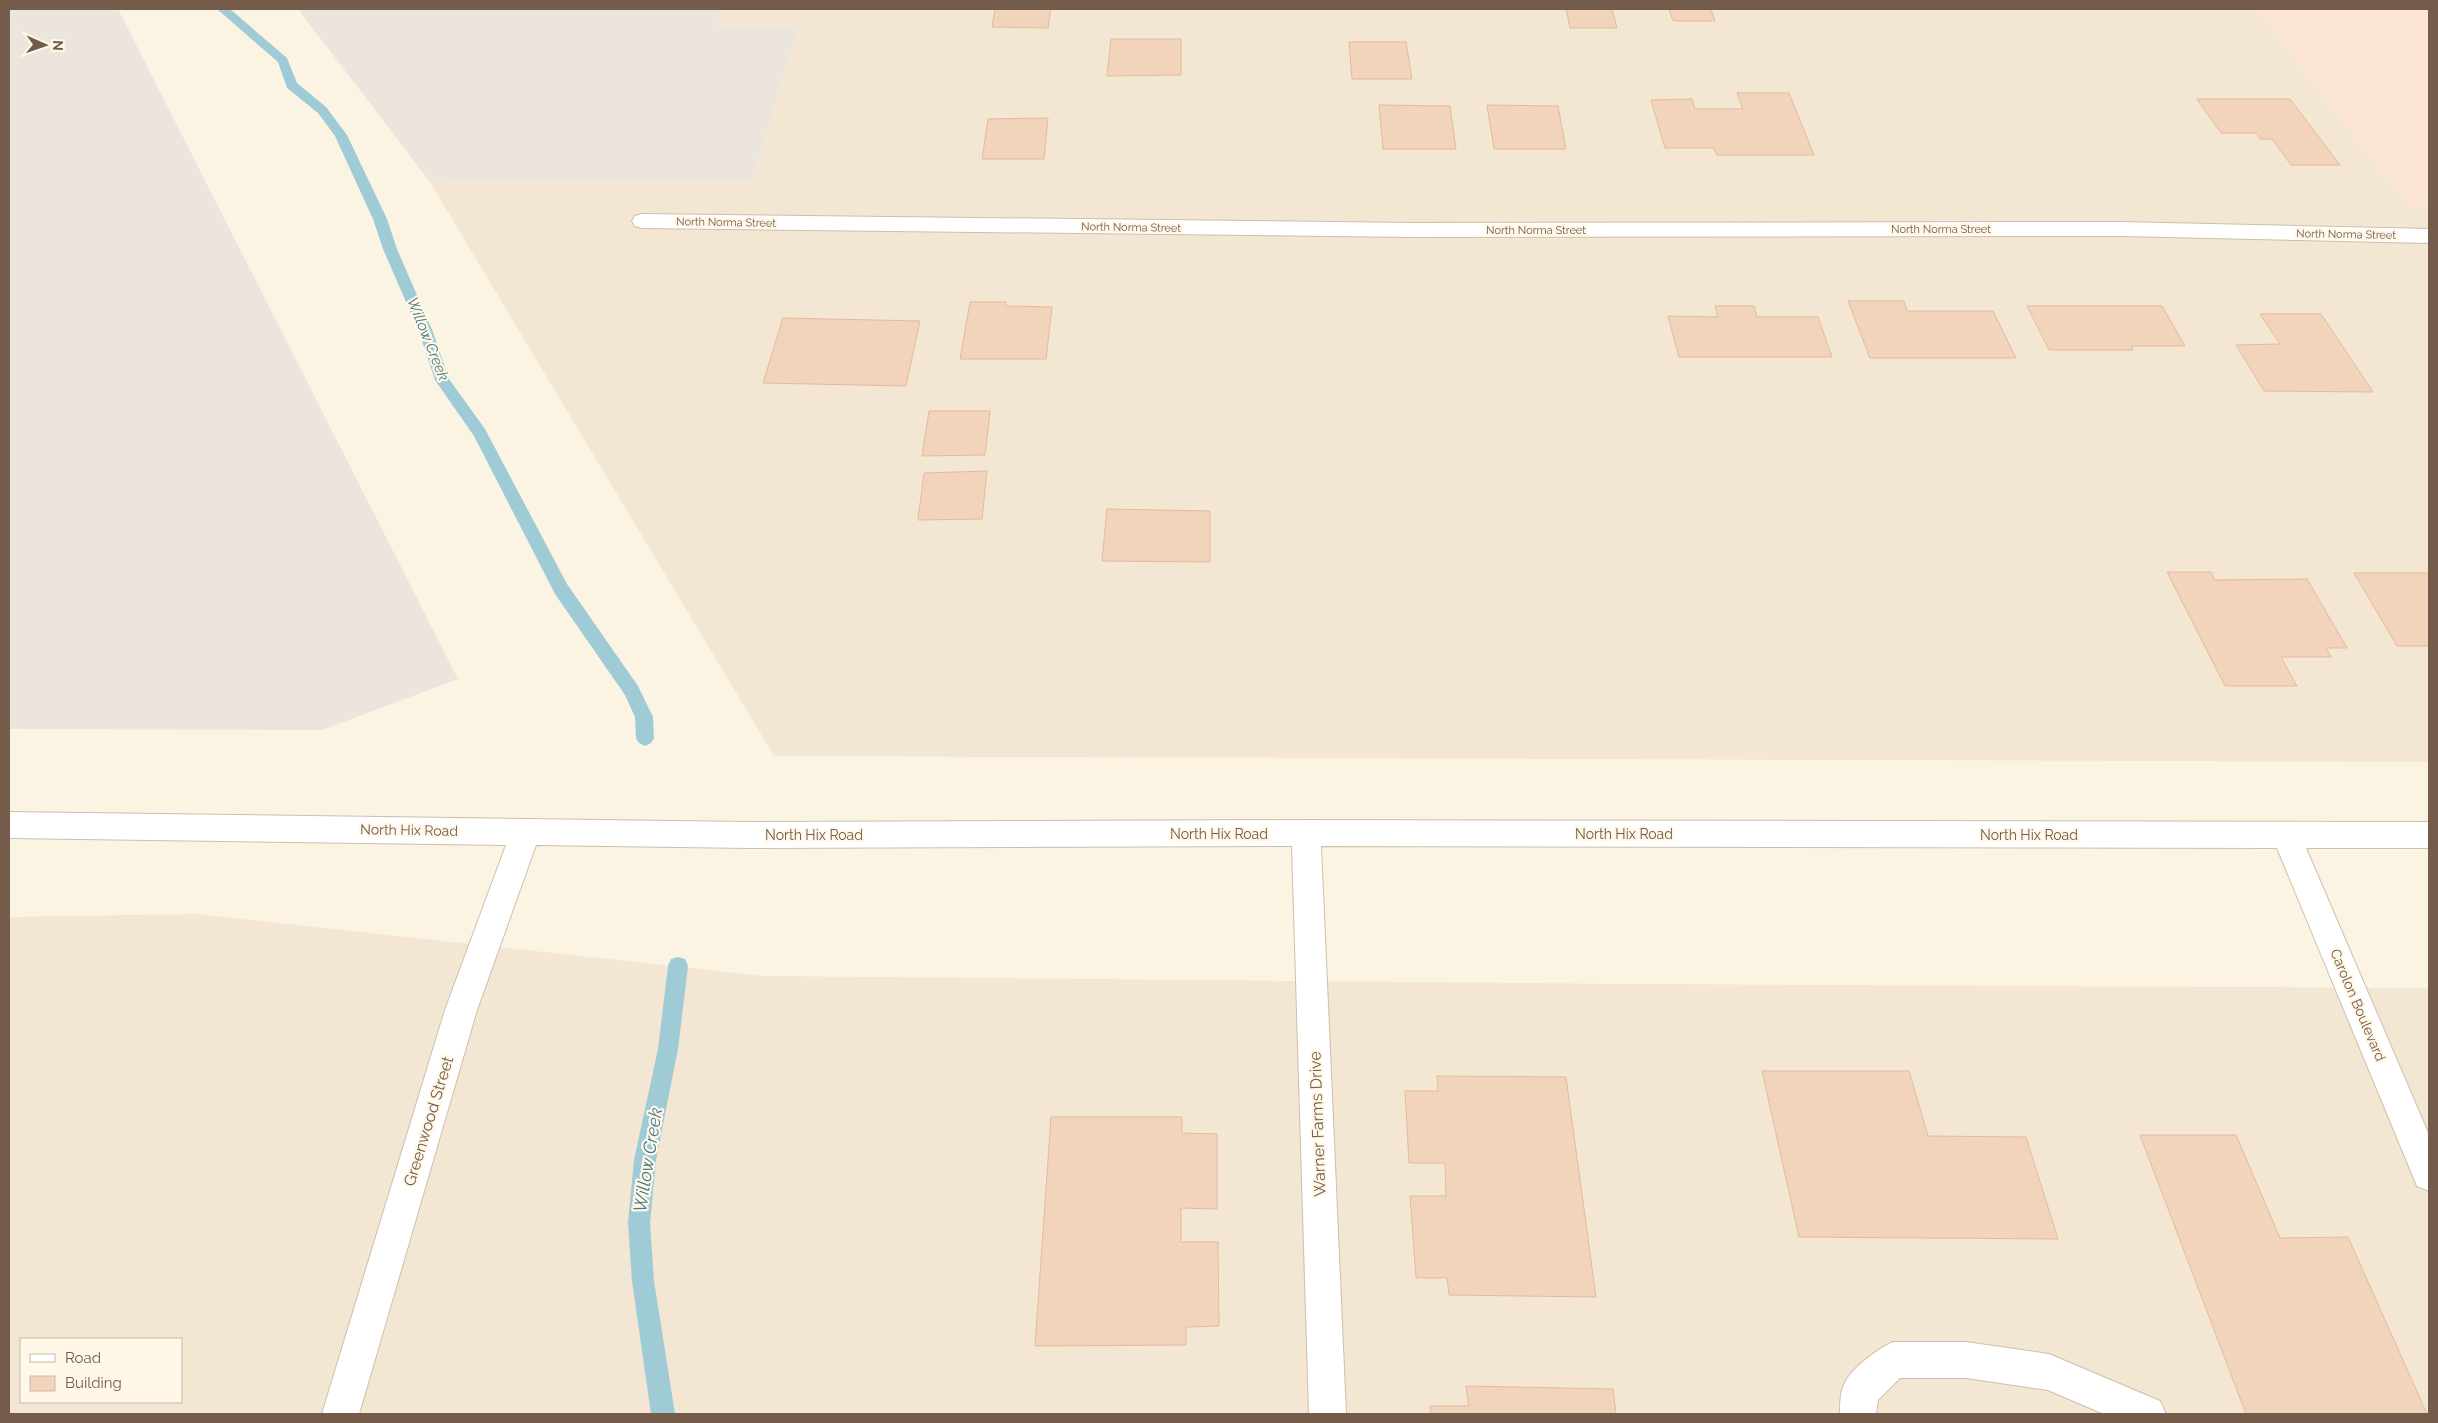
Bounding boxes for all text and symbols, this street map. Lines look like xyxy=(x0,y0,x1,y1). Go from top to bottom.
north arrow xyxy=(20,20,70,70)
text: N xyxy=(50,40,66,51)
street label: North Norma Street xyxy=(676,215,776,230)
street label: North Norma Street xyxy=(1081,220,1181,235)
street label: North Norma Street xyxy=(1891,223,1991,236)
street label: North Norma Street xyxy=(1486,224,1586,237)
street label: North Norma Street xyxy=(2296,227,2396,242)
water label: Willow Creek xyxy=(403,295,453,383)
street label: North Hix Road xyxy=(360,821,458,839)
street label: North Hix Road xyxy=(1170,826,1268,842)
street label: North Hix Road xyxy=(1575,826,1673,842)
street label: North Hix Road xyxy=(765,827,863,843)
street label: North Hix Road xyxy=(1980,827,2078,843)
street label: Carolon Boulevard xyxy=(2327,947,2389,1063)
street label: Warner Farms Drive xyxy=(1305,1051,1330,1197)
street label: Greenwood Street xyxy=(400,1053,457,1188)
water label: Willow Creek xyxy=(629,1106,666,1214)
legend xyxy=(20,1338,182,1403)
text: Road xyxy=(65,1349,101,1367)
text: Building xyxy=(65,1374,122,1392)

